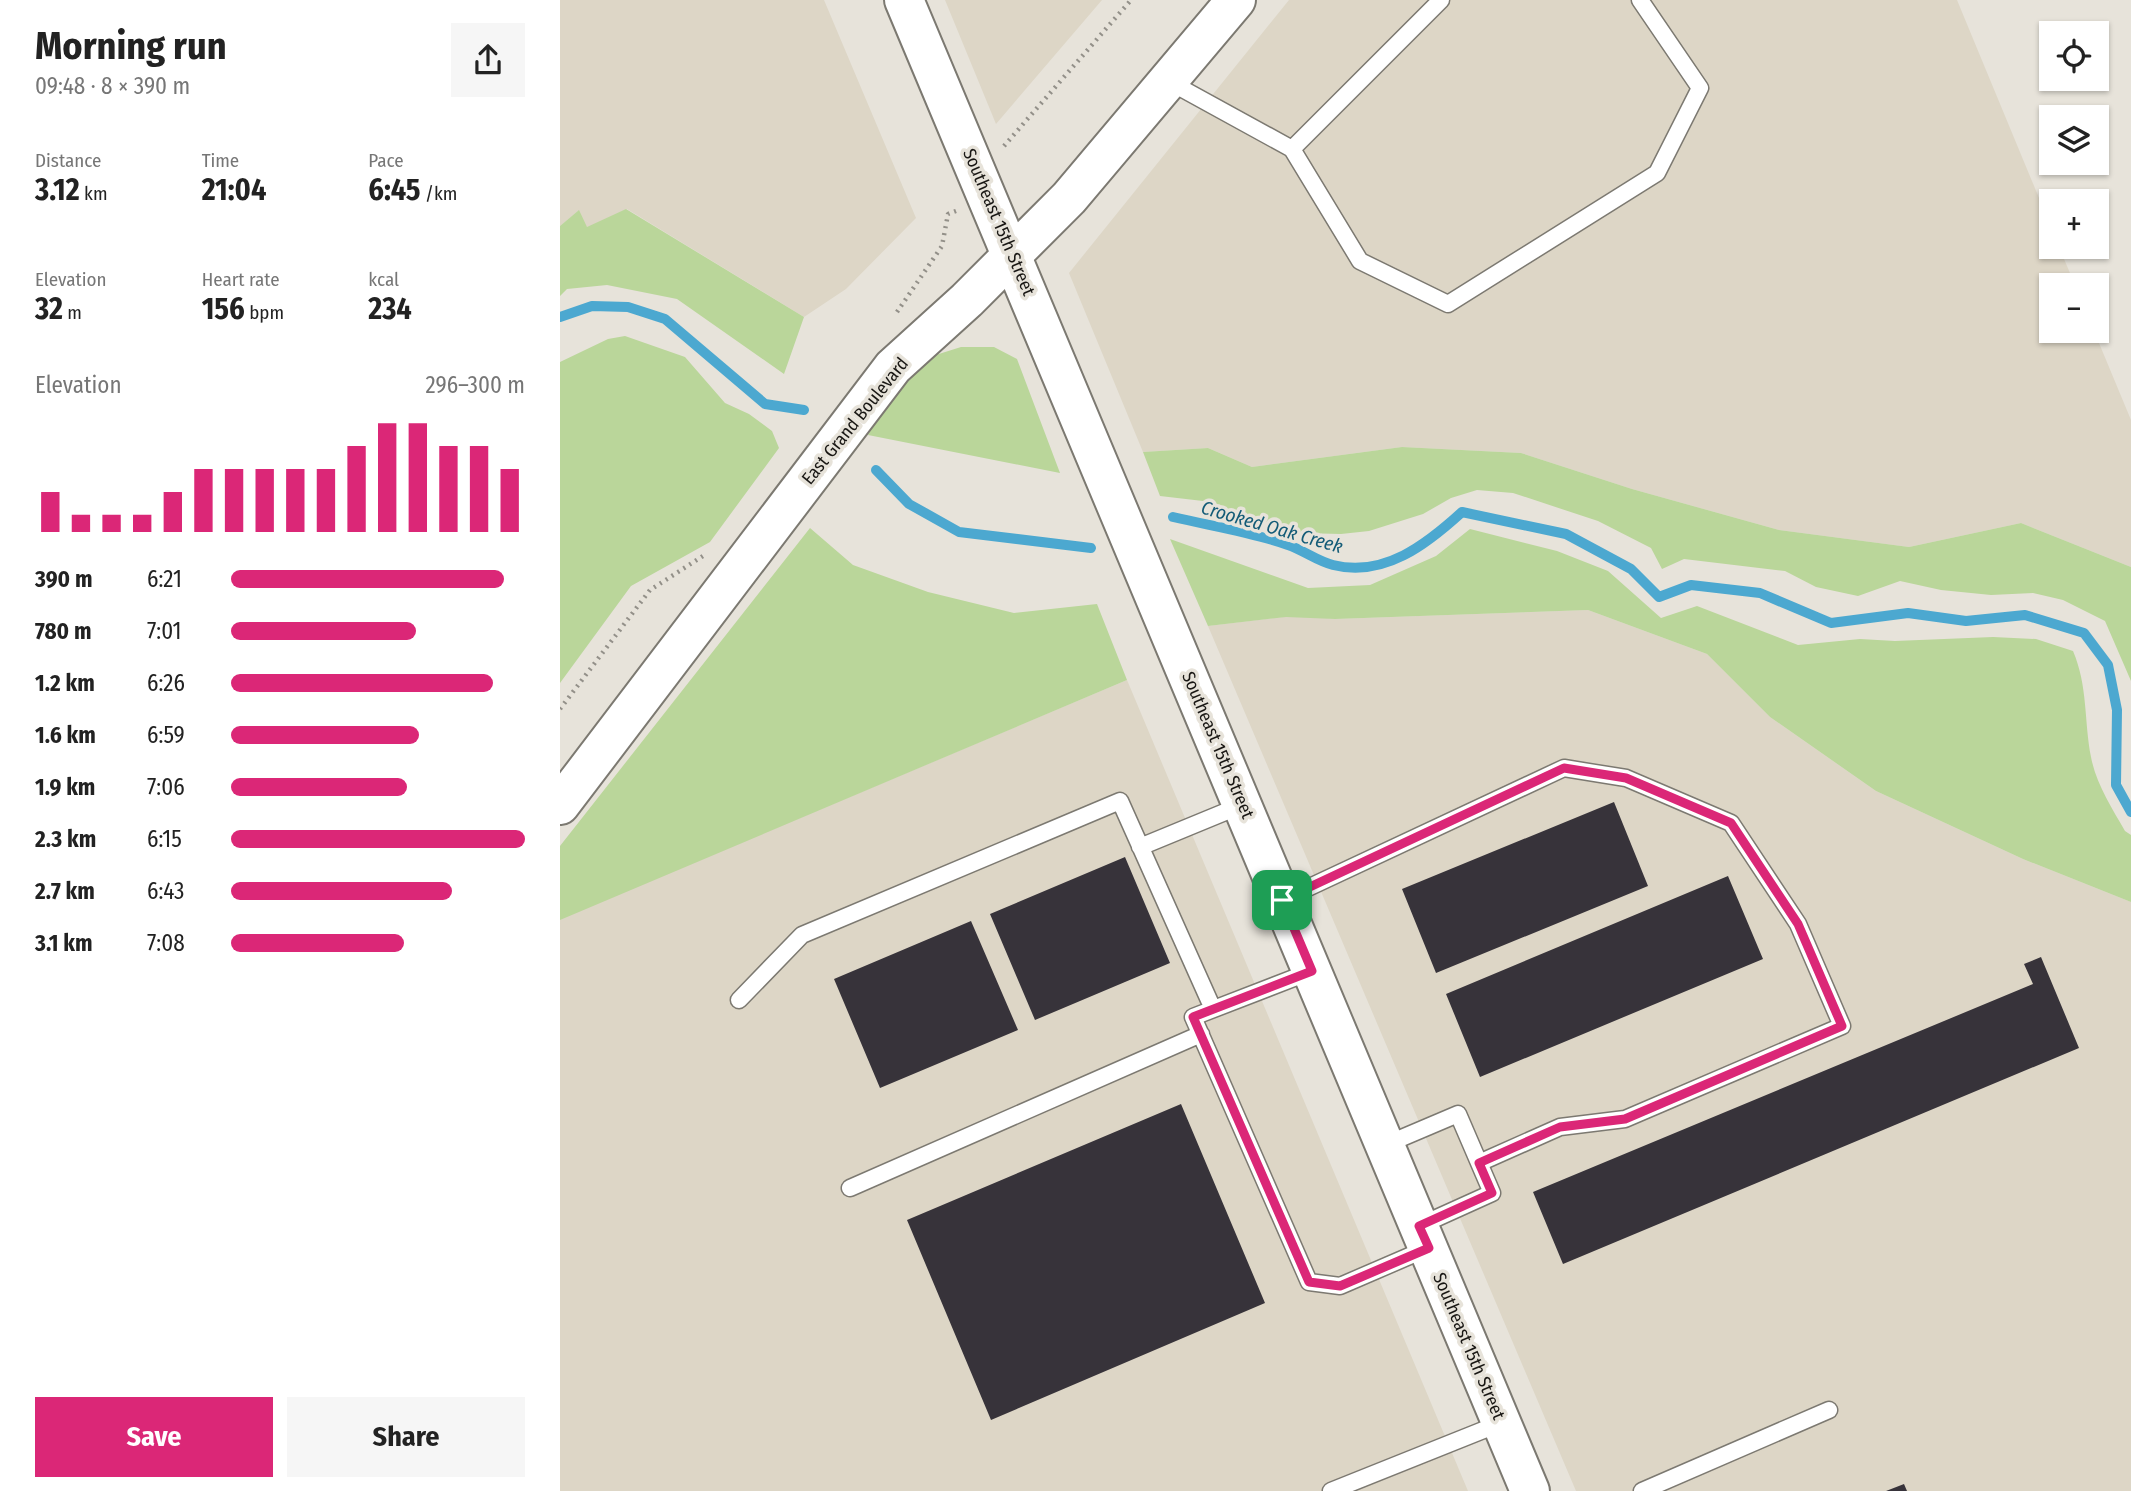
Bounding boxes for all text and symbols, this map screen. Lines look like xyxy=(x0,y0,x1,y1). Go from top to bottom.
map controls xyxy=(2039,21,2109,343)
button: locate xyxy=(2039,21,2109,91)
text: Morning run xyxy=(35,23,227,69)
button: share xyxy=(451,23,525,97)
text: 09:48 · 8 × 390 m xyxy=(35,72,190,100)
button: layers xyxy=(2039,105,2109,175)
street label: Southeast 15th Street xyxy=(958,145,1040,299)
text: Distance xyxy=(35,149,102,172)
text: Time xyxy=(202,149,239,172)
text: Pace xyxy=(368,149,404,172)
text: 3.12 xyxy=(35,172,80,208)
text: 21:04 xyxy=(202,172,266,208)
text: 6:45 xyxy=(368,172,421,208)
text: km xyxy=(80,182,108,205)
text: /km xyxy=(421,182,457,205)
button: + xyxy=(2039,189,2109,259)
text: Elevation xyxy=(35,268,107,291)
text: Heart rate xyxy=(202,268,280,291)
text: kcal xyxy=(368,268,399,291)
button: − xyxy=(2039,273,2109,343)
text: 32 xyxy=(35,291,63,327)
text: 156 xyxy=(202,291,245,327)
text: 234 xyxy=(368,291,412,327)
text: m xyxy=(63,301,82,324)
text: bpm xyxy=(245,301,284,324)
street label: East Grand Boulevard xyxy=(797,353,913,489)
text: Elevation xyxy=(35,371,122,399)
text: 296–300 m xyxy=(425,371,525,399)
water label: Crooked Oak Creek xyxy=(1199,496,1345,558)
text: 390 m xyxy=(35,565,92,593)
text: 6:21 xyxy=(147,565,182,593)
text: 780 m xyxy=(35,617,92,645)
text: 7:01 xyxy=(147,617,182,645)
street label: Southeast 15th Street xyxy=(1177,668,1259,822)
text: 1.2 km xyxy=(35,669,95,697)
text: 6:26 xyxy=(147,669,185,697)
text: 1.6 km xyxy=(35,721,96,749)
text: 6:59 xyxy=(147,721,185,749)
text: 1.9 km xyxy=(35,773,95,801)
text: 7:06 xyxy=(147,773,185,801)
text: 2.3 km xyxy=(35,825,96,853)
text: 6:15 xyxy=(147,825,182,853)
pin xyxy=(1252,870,1312,930)
text: 2.7 km xyxy=(35,877,95,905)
text: 6:43 xyxy=(147,877,184,905)
icon: arrive xyxy=(1263,881,1301,919)
text: 3.1 km xyxy=(35,929,93,957)
text: 7:08 xyxy=(147,929,185,957)
street label: Southeast 15th Street xyxy=(1428,1269,1510,1423)
button: Save xyxy=(35,1397,273,1477)
button: Share xyxy=(287,1397,525,1477)

